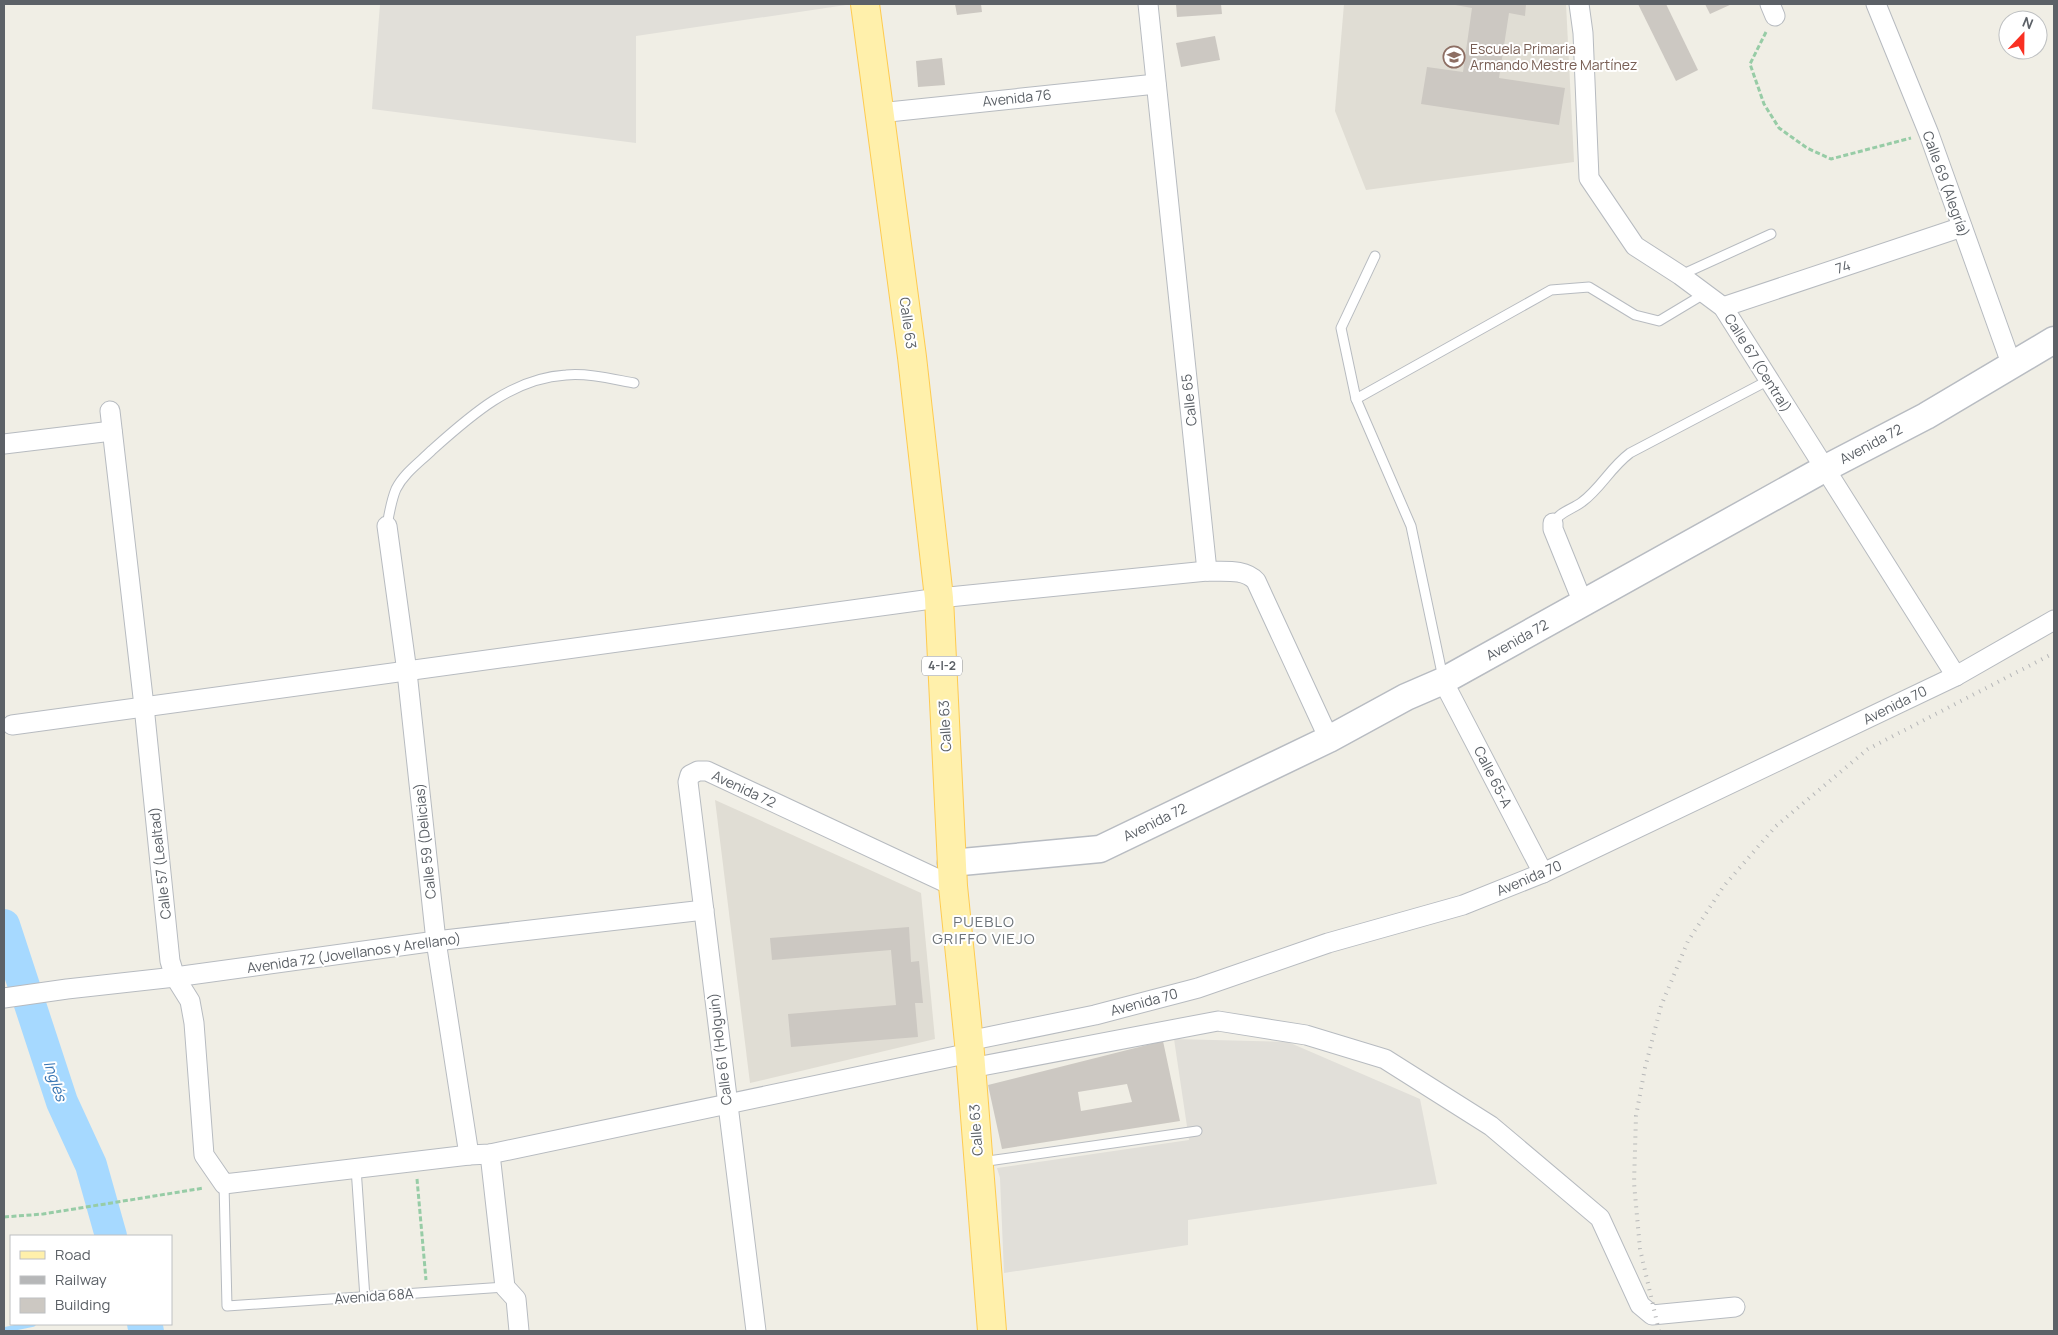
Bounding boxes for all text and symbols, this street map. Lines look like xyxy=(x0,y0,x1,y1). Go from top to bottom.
north arrow xyxy=(1998,10,2048,60)
text: N xyxy=(2020,12,2036,33)
place label: Escuela Primaria Armando Mestre Martínez xyxy=(1470,39,1637,74)
school or university icon: Escuela Primaria Armando Mestre Martínez xyxy=(1442,45,1466,69)
street label: Avenida 76 xyxy=(981,84,1052,111)
street label: Calle 69 (Alegría) xyxy=(1918,128,1974,240)
street label: 74 xyxy=(1833,255,1853,278)
street label: Calle 63 xyxy=(895,296,922,350)
street label: Calle 67 (Central) xyxy=(1720,310,1796,416)
street label: Calle 65 xyxy=(1176,373,1201,427)
street label: Avenida 72 xyxy=(1836,419,1906,468)
street label: Avenida 72 xyxy=(1482,615,1551,664)
road number: 4-I-2 xyxy=(922,656,962,676)
street label: Avenida 70 xyxy=(1860,681,1930,728)
street label: Calle 63 xyxy=(934,700,955,752)
street label: Calle 65-A xyxy=(1470,743,1517,811)
street label: Avenida 72 xyxy=(709,765,779,812)
street label: Calle 59 (Delicias) xyxy=(409,782,440,900)
street label: Avenida 72 xyxy=(1120,798,1190,845)
street label: Calle 57 (Lealtad) xyxy=(144,806,175,920)
street label: Avenida 70 xyxy=(1493,855,1564,900)
district label: PUEBLO GRIFFO VIEJO xyxy=(932,911,1036,949)
street label: Avenida 72 (Jovellanos y Arellano) xyxy=(246,928,462,977)
street label: Avenida 70 xyxy=(1108,983,1180,1020)
street label: Calle 61 (Holguín) xyxy=(703,992,736,1106)
water label: Inglés xyxy=(39,1058,73,1105)
street label: Calle 63 xyxy=(964,1104,987,1157)
legend xyxy=(10,1235,172,1325)
text: Road xyxy=(55,1244,91,1265)
text: Railway xyxy=(55,1269,107,1290)
street label: Avenida 68A xyxy=(334,1283,414,1308)
text: Building xyxy=(55,1294,110,1315)

